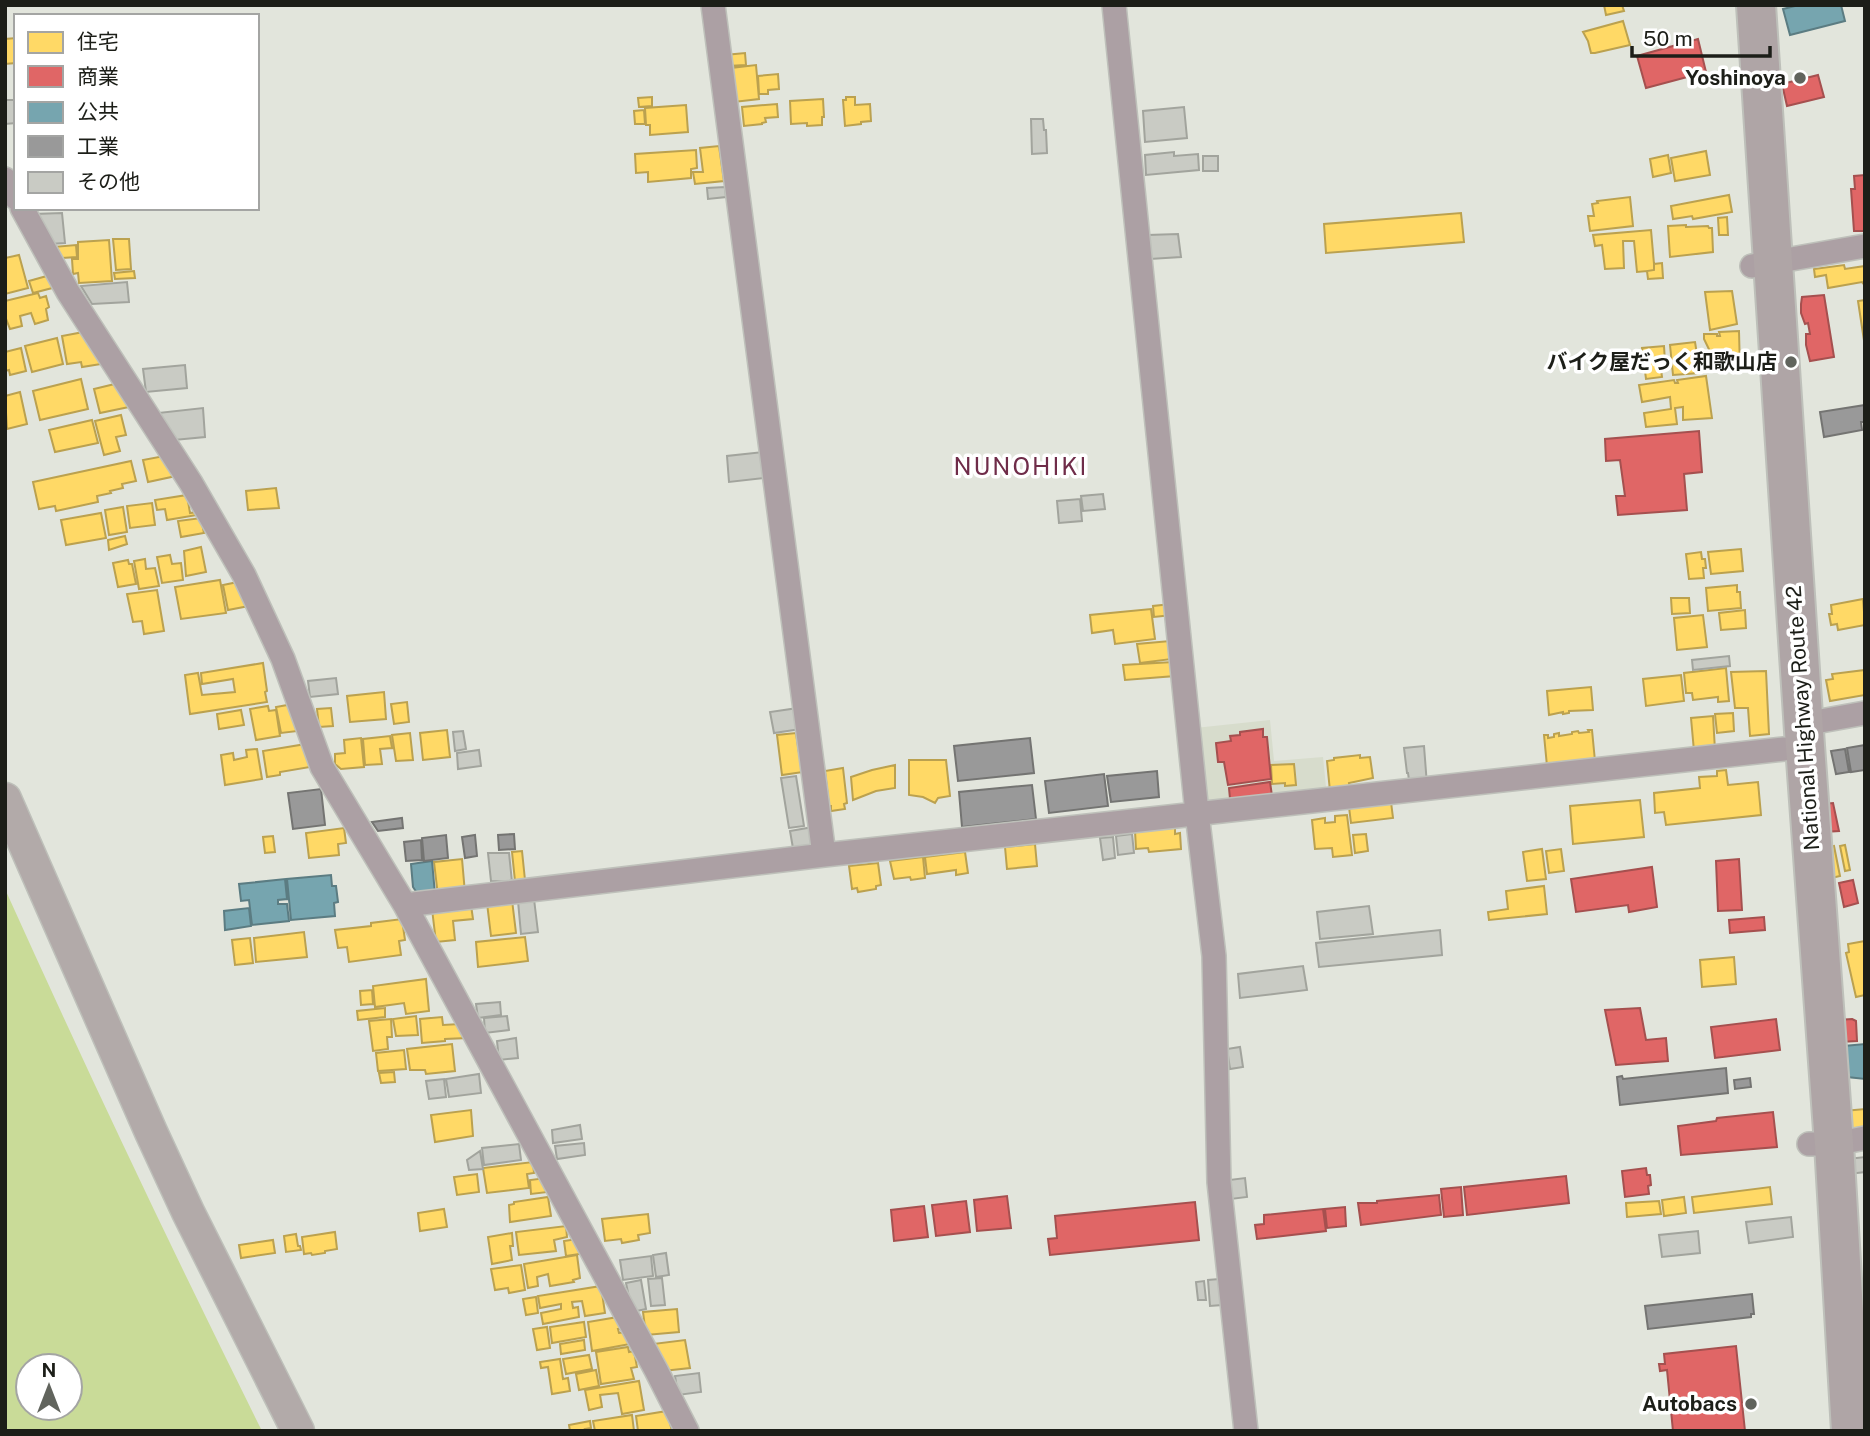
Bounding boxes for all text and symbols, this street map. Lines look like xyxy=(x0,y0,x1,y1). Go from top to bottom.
legend xyxy=(14,14,259,210)
scale bar xyxy=(1632,14,1770,58)
text: 50 m xyxy=(1643,26,1693,51)
text: 住宅 xyxy=(77,29,119,54)
text: 商業 xyxy=(77,64,119,89)
place label: Yoshinoya xyxy=(1685,65,1786,90)
marker: Yoshinoya xyxy=(1792,70,1808,86)
text: 公共 xyxy=(77,99,119,124)
text: 工業 xyxy=(77,134,119,159)
text: その他 xyxy=(77,169,140,194)
place label: バイク屋だっく和歌山店 xyxy=(1546,349,1777,374)
marker: バイク屋だっく和歌山店 xyxy=(1783,354,1799,370)
district label: NUNOHIKI xyxy=(954,452,1088,480)
street label: National Highway Route 42 xyxy=(1781,585,1824,851)
north arrow xyxy=(14,1352,84,1422)
text: N xyxy=(42,1359,56,1381)
place label: Autobacs xyxy=(1642,1391,1737,1416)
marker: Autobacs xyxy=(1743,1396,1759,1412)

